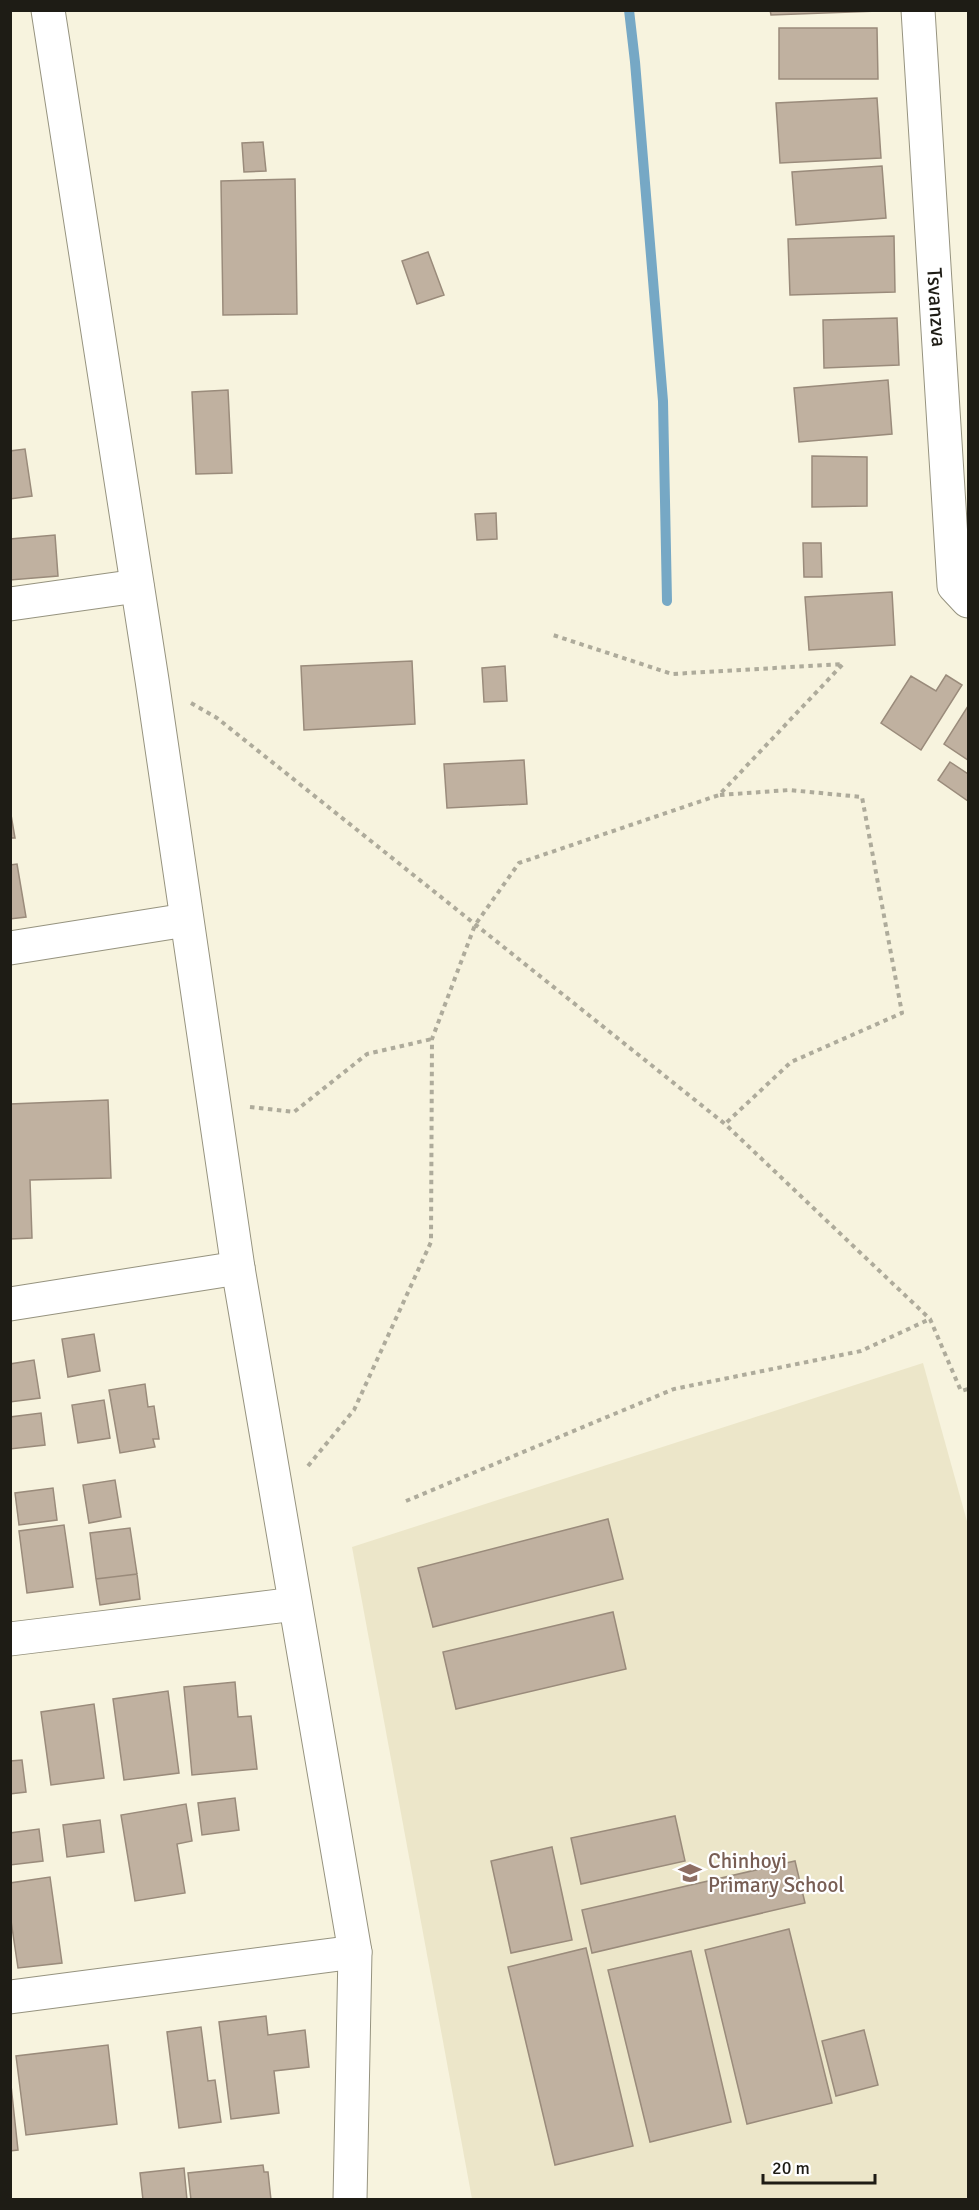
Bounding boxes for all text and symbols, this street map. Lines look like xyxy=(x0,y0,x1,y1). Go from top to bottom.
street label: Tsvanzva xyxy=(921,267,952,348)
place label: Chinhoyi Primary School xyxy=(708,1848,844,1898)
school or university icon: Chinhoyi Primary School xyxy=(677,1860,703,1886)
scale bar xyxy=(763,2147,876,2185)
text: 20 m xyxy=(772,2157,810,2179)

